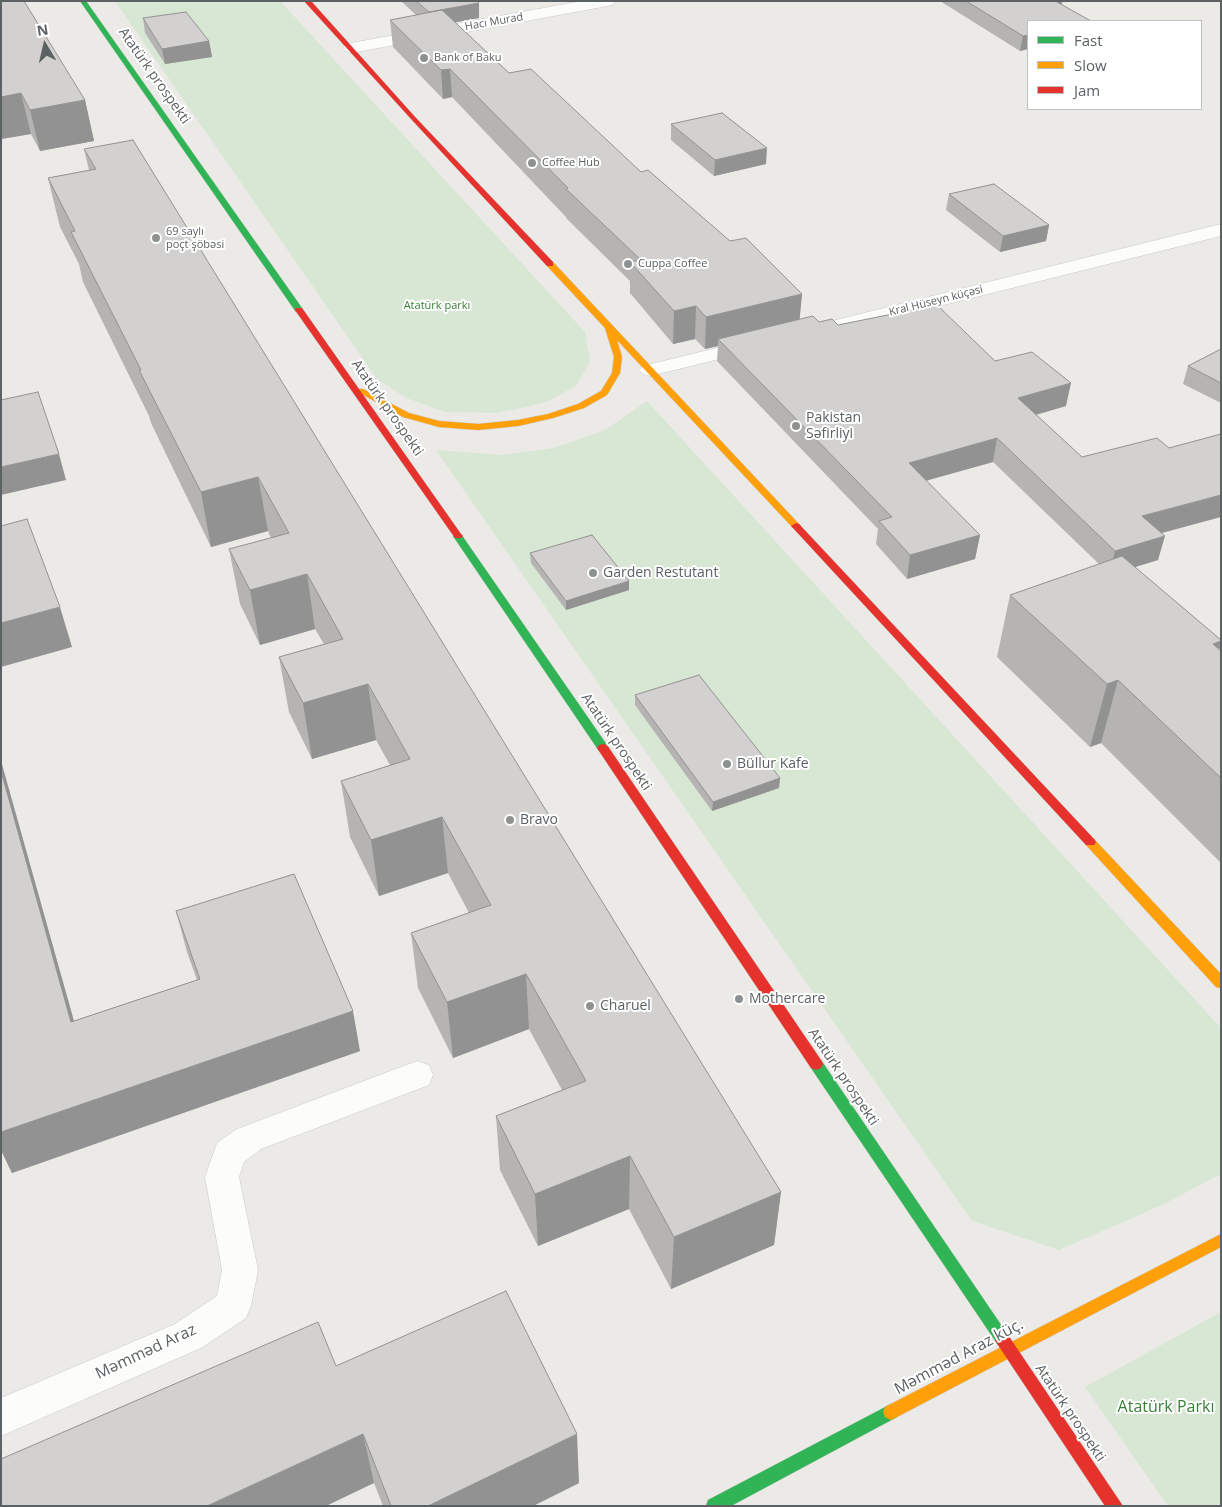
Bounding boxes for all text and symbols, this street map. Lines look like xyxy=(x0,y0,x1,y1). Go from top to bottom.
street label: Hacı Murad xyxy=(464,10,524,34)
text: N xyxy=(35,19,50,40)
north arrow xyxy=(20,20,70,70)
legend xyxy=(1027,20,1202,110)
street label: Atatürk prospekti xyxy=(115,25,193,127)
text: Fast xyxy=(1074,30,1103,50)
place label: Bank of Baku xyxy=(434,51,502,65)
marker: Bank of Baku xyxy=(418,52,430,64)
text: Slow xyxy=(1074,55,1107,75)
text: Jam xyxy=(1074,80,1100,100)
place label: Coffee Hub xyxy=(542,156,600,170)
marker: Coffee Hub xyxy=(526,157,538,169)
place label: 69 saylı poçt şöbəsi xyxy=(166,225,224,251)
marker: 69 saylı poçt şöbəsi xyxy=(150,232,162,244)
place label: Cuppa Coffee xyxy=(638,257,707,271)
marker: Cuppa Coffee xyxy=(622,258,634,270)
street label: Kral Hüseyn küçəsi xyxy=(888,283,984,319)
park label: Atatürk parkı xyxy=(404,299,470,313)
street label: Atatürk prospekti xyxy=(348,357,426,459)
place label: Pakistan Səfirliyi xyxy=(806,410,861,442)
marker: Pakistan Səfirliyi xyxy=(790,420,802,432)
place label: Garden Restutant xyxy=(603,565,718,581)
marker: Garden Restutant xyxy=(587,567,599,579)
street label: Atatürk prospekti xyxy=(577,690,655,794)
place label: Büllur Kafe xyxy=(737,756,809,772)
marker: Büllur Kafe xyxy=(721,758,733,770)
place label: Bravo xyxy=(520,812,558,828)
marker: Bravo xyxy=(504,814,516,826)
place label: Mothercare xyxy=(749,991,825,1007)
marker: Mothercare xyxy=(733,993,745,1005)
place label: Charuel xyxy=(600,998,651,1014)
marker: Charuel xyxy=(584,1000,596,1012)
street label: Atatürk prospekti xyxy=(804,1025,882,1129)
street label: Məmməd Araz küç. xyxy=(891,1315,1027,1399)
street label: Məmməd Araz xyxy=(93,1320,199,1384)
street label: Atatürk prospekti xyxy=(1031,1361,1109,1465)
park label: Atatürk Parkı xyxy=(1118,1397,1214,1417)

